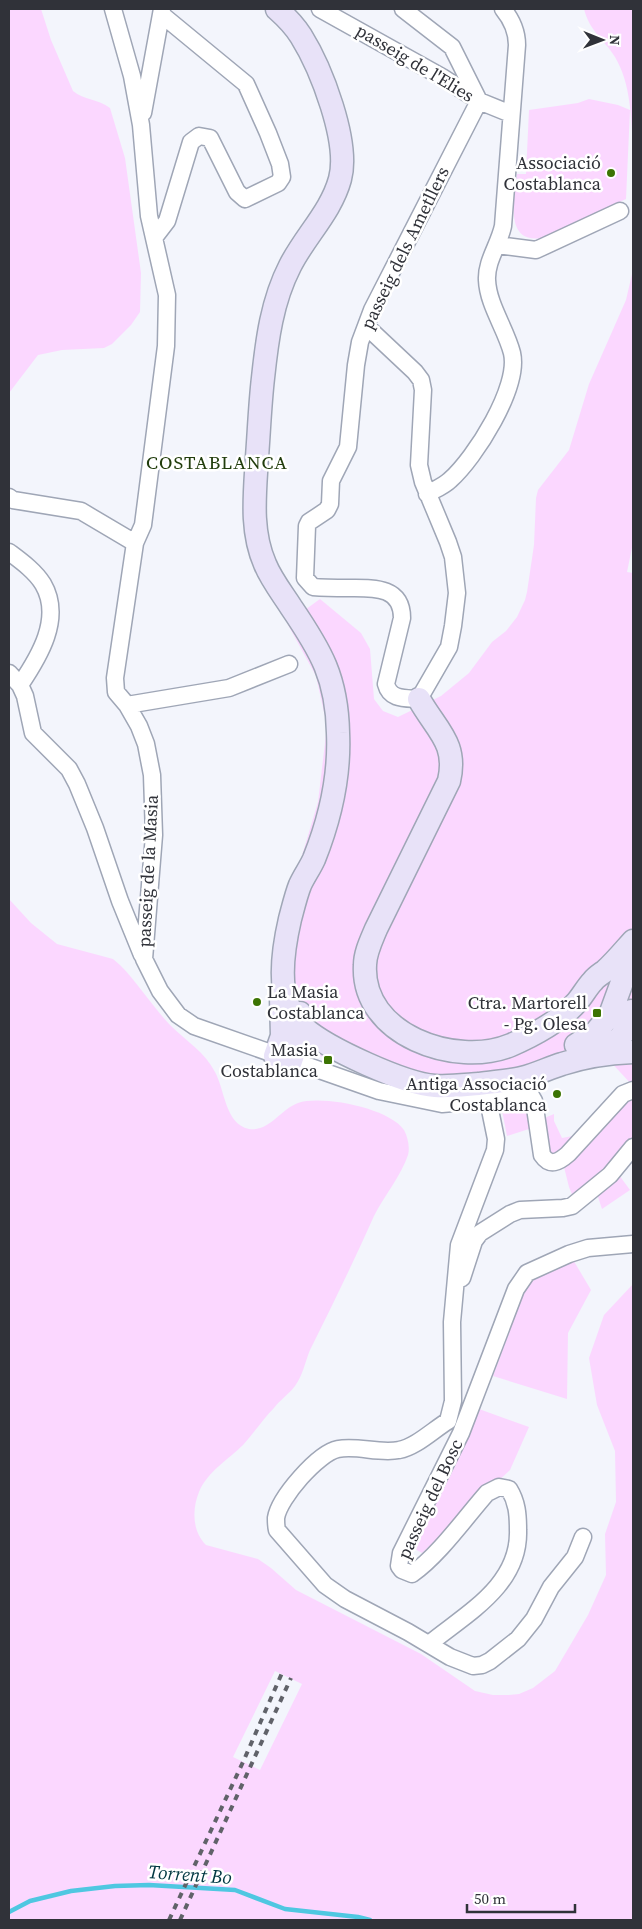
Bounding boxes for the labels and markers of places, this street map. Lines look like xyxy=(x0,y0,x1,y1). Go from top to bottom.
place label: Associació Costablanca xyxy=(504,150,602,196)
marker: Associació Costablanca xyxy=(605,167,617,179)
place label: La Masia Costablanca xyxy=(267,979,365,1025)
place label: Ctra. Martorell - Pg. Olesa xyxy=(468,990,588,1036)
marker: La Masia Costablanca xyxy=(251,996,263,1008)
marker: Ctra. Martorell - Pg. Olesa xyxy=(591,1007,603,1019)
place label: Masia Costablanca xyxy=(221,1037,319,1083)
marker: Masia Costablanca xyxy=(322,1054,334,1066)
place label: Antiga Associació Costablanca xyxy=(406,1071,548,1117)
marker: Antiga Associació Costablanca xyxy=(551,1088,563,1100)

